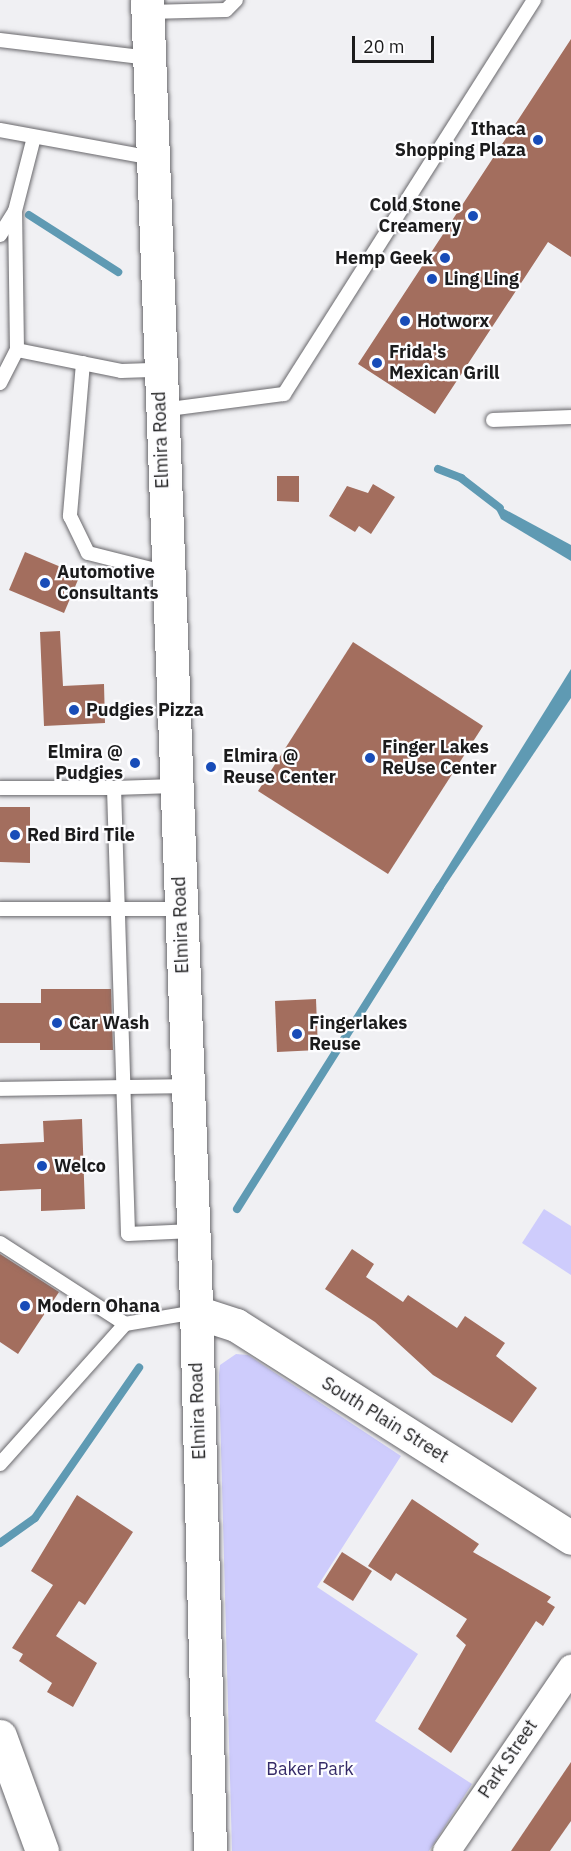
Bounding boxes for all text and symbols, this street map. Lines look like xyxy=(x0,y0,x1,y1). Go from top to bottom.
scale bar xyxy=(355,24,438,62)
text: 20 m xyxy=(363,35,405,58)
place label: Ithaca Shopping Plaza xyxy=(395,119,526,162)
marker: Ithaca Shopping Plaza xyxy=(531,133,545,147)
place label: Cold Stone Creamery xyxy=(370,195,461,238)
marker: Cold Stone Creamery xyxy=(466,209,480,223)
place label: Hemp Geek xyxy=(335,247,433,269)
marker: Hemp Geek xyxy=(438,251,452,265)
place label: Ling Ling xyxy=(444,268,519,290)
marker: Ling Ling xyxy=(425,272,439,286)
place label: Hotworx xyxy=(417,310,489,332)
marker: Hotworx xyxy=(398,314,412,328)
place label: Frida's Mexican Grill xyxy=(389,342,499,385)
marker: Frida's Mexican Grill xyxy=(370,356,384,370)
street label: Elmira Road xyxy=(149,391,173,489)
place label: Automotive Consultants xyxy=(57,562,159,604)
marker: Automotive Consultants xyxy=(38,576,52,590)
place label: Pudgies Pizza xyxy=(86,699,204,721)
marker: Pudgies Pizza xyxy=(67,703,81,717)
place label: Finger Lakes ReUse Center xyxy=(382,737,497,780)
place label: Elmira @ Pudgies xyxy=(48,742,123,784)
place label: Elmira @ Reuse Center xyxy=(223,746,336,789)
marker: Finger Lakes ReUse Center xyxy=(363,751,377,765)
marker: Elmira @ Pudgies xyxy=(128,756,142,770)
marker: Elmira @ Reuse Center xyxy=(204,760,218,774)
place label: Red Bird Tile xyxy=(27,824,135,846)
marker: Red Bird Tile xyxy=(8,828,22,842)
street label: Elmira Road xyxy=(169,876,193,974)
place label: Car Wash xyxy=(69,1012,149,1034)
place label: Fingerlakes Reuse xyxy=(309,1013,407,1056)
marker: Car Wash xyxy=(50,1016,64,1030)
marker: Fingerlakes Reuse xyxy=(290,1027,304,1041)
place label: Welco xyxy=(54,1155,106,1177)
marker: Welco xyxy=(35,1159,49,1173)
place label: Modern Ohana xyxy=(37,1295,160,1317)
marker: Modern Ohana xyxy=(18,1299,32,1313)
street label: Elmira Road xyxy=(186,1362,210,1460)
street label: South Plain Street xyxy=(318,1372,452,1468)
street label: Park Street xyxy=(474,1716,542,1802)
park label: Baker Park xyxy=(266,1758,354,1780)

